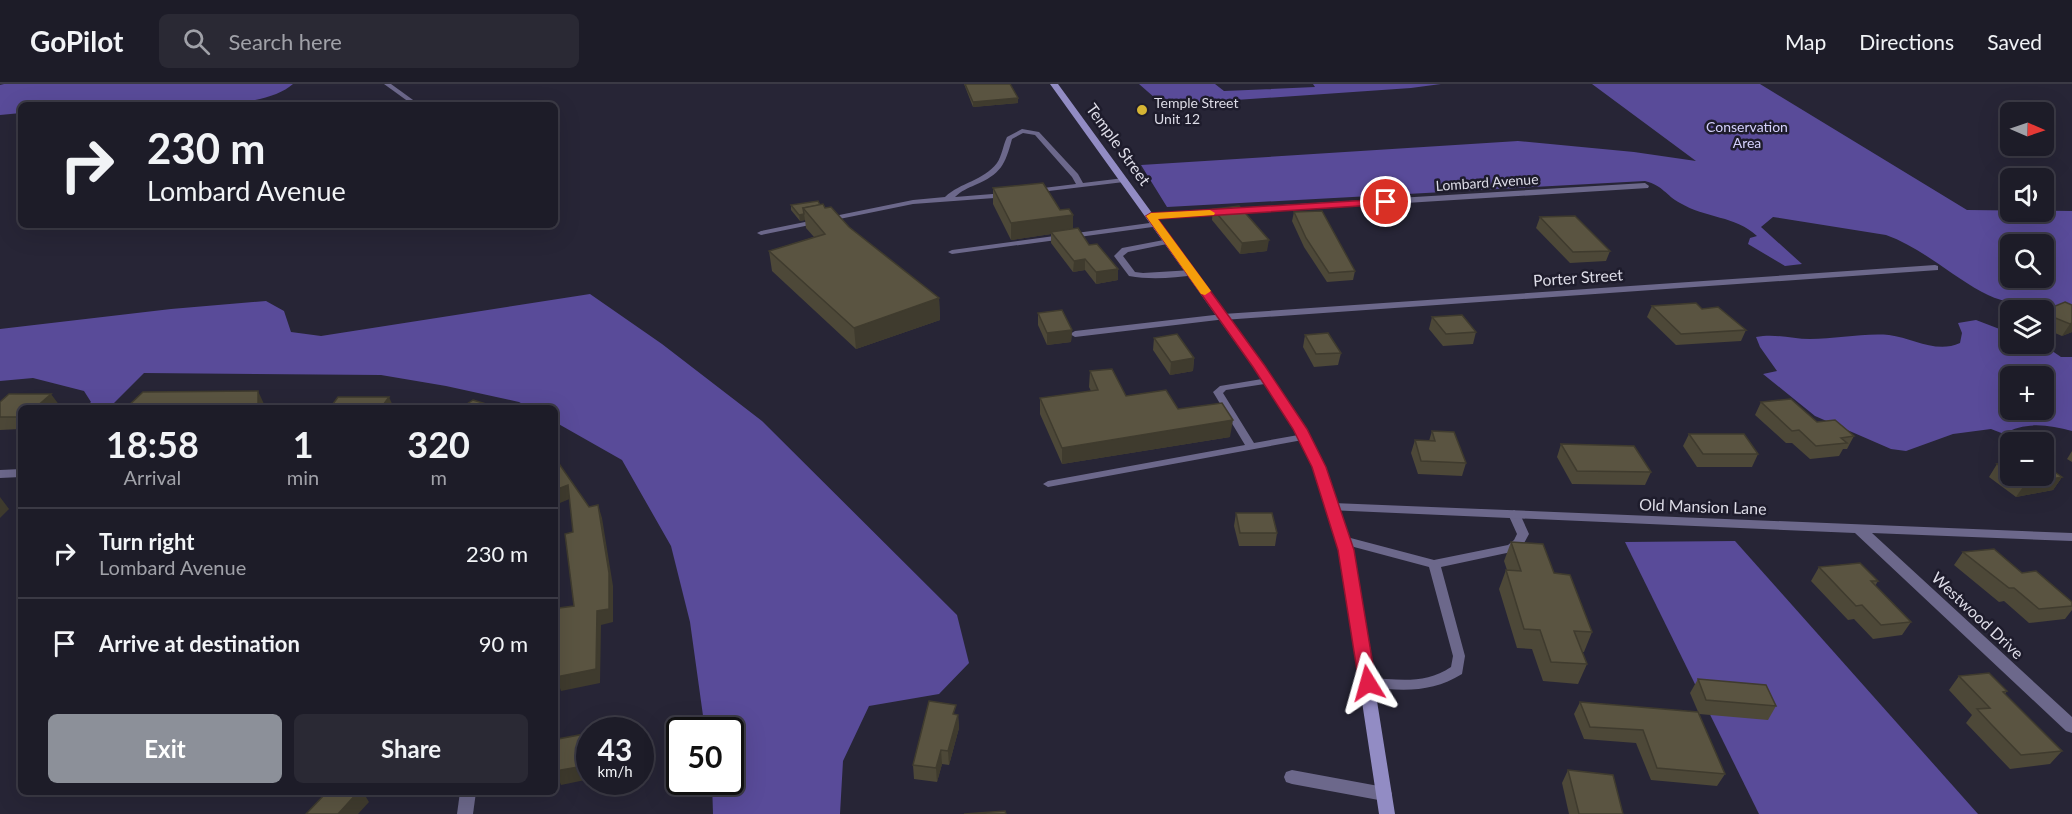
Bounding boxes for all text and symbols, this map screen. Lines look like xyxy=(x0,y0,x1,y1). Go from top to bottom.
search box xyxy=(159,14,579,68)
text: GoPilot xyxy=(30,24,123,58)
icon: search xyxy=(180,25,213,58)
text: Search here xyxy=(228,28,342,55)
text: Map xyxy=(1785,29,1826,54)
text: Directions xyxy=(1859,29,1954,54)
text: Saved xyxy=(1987,29,2042,54)
place label: Temple Street Unit 12 xyxy=(1154,94,1238,127)
street label: Temple Street xyxy=(1083,99,1155,189)
north arrow xyxy=(2000,102,2054,156)
map controls xyxy=(2000,102,2054,486)
marker: Temple Street Unit 12 xyxy=(1135,103,1149,117)
park label: Conservation Area xyxy=(1706,118,1788,151)
text: 230 m xyxy=(147,123,265,173)
icon: right xyxy=(48,126,126,204)
button: sound xyxy=(2000,168,2054,222)
street label: Lombard Avenue xyxy=(1435,170,1539,194)
text: Lombard Avenue xyxy=(147,174,346,207)
pin xyxy=(1360,176,1411,227)
icon: arrive xyxy=(1369,185,1402,218)
button: search xyxy=(2000,234,2054,288)
street label: Porter Street xyxy=(1532,264,1624,290)
button: layers xyxy=(2000,300,2054,354)
button: + xyxy=(2000,366,2054,420)
text: 18:58 xyxy=(106,422,199,466)
text: 1 xyxy=(293,422,314,466)
text: 320 xyxy=(407,422,470,466)
button: − xyxy=(2000,432,2054,486)
text: Arrival xyxy=(124,465,181,489)
text: min xyxy=(287,465,319,489)
text: m xyxy=(430,465,447,489)
street label: Old Mansion Lane xyxy=(1639,494,1767,518)
text: Turn right xyxy=(99,528,194,555)
icon: right xyxy=(48,537,81,570)
text: 230 m xyxy=(466,540,528,567)
text: Lombard Avenue xyxy=(99,555,246,579)
street label: Westwood Drive xyxy=(1928,568,2028,662)
icon: arrive xyxy=(48,627,81,660)
text: Arrive at destination xyxy=(99,630,300,657)
text: 90 m xyxy=(479,630,528,657)
position arrow xyxy=(1336,651,1400,715)
button: Exit xyxy=(48,714,282,783)
button: Share xyxy=(294,714,528,783)
speed limit sign: 50 xyxy=(666,717,744,795)
text: 43 xyxy=(598,731,632,767)
text: km/h xyxy=(597,762,633,780)

